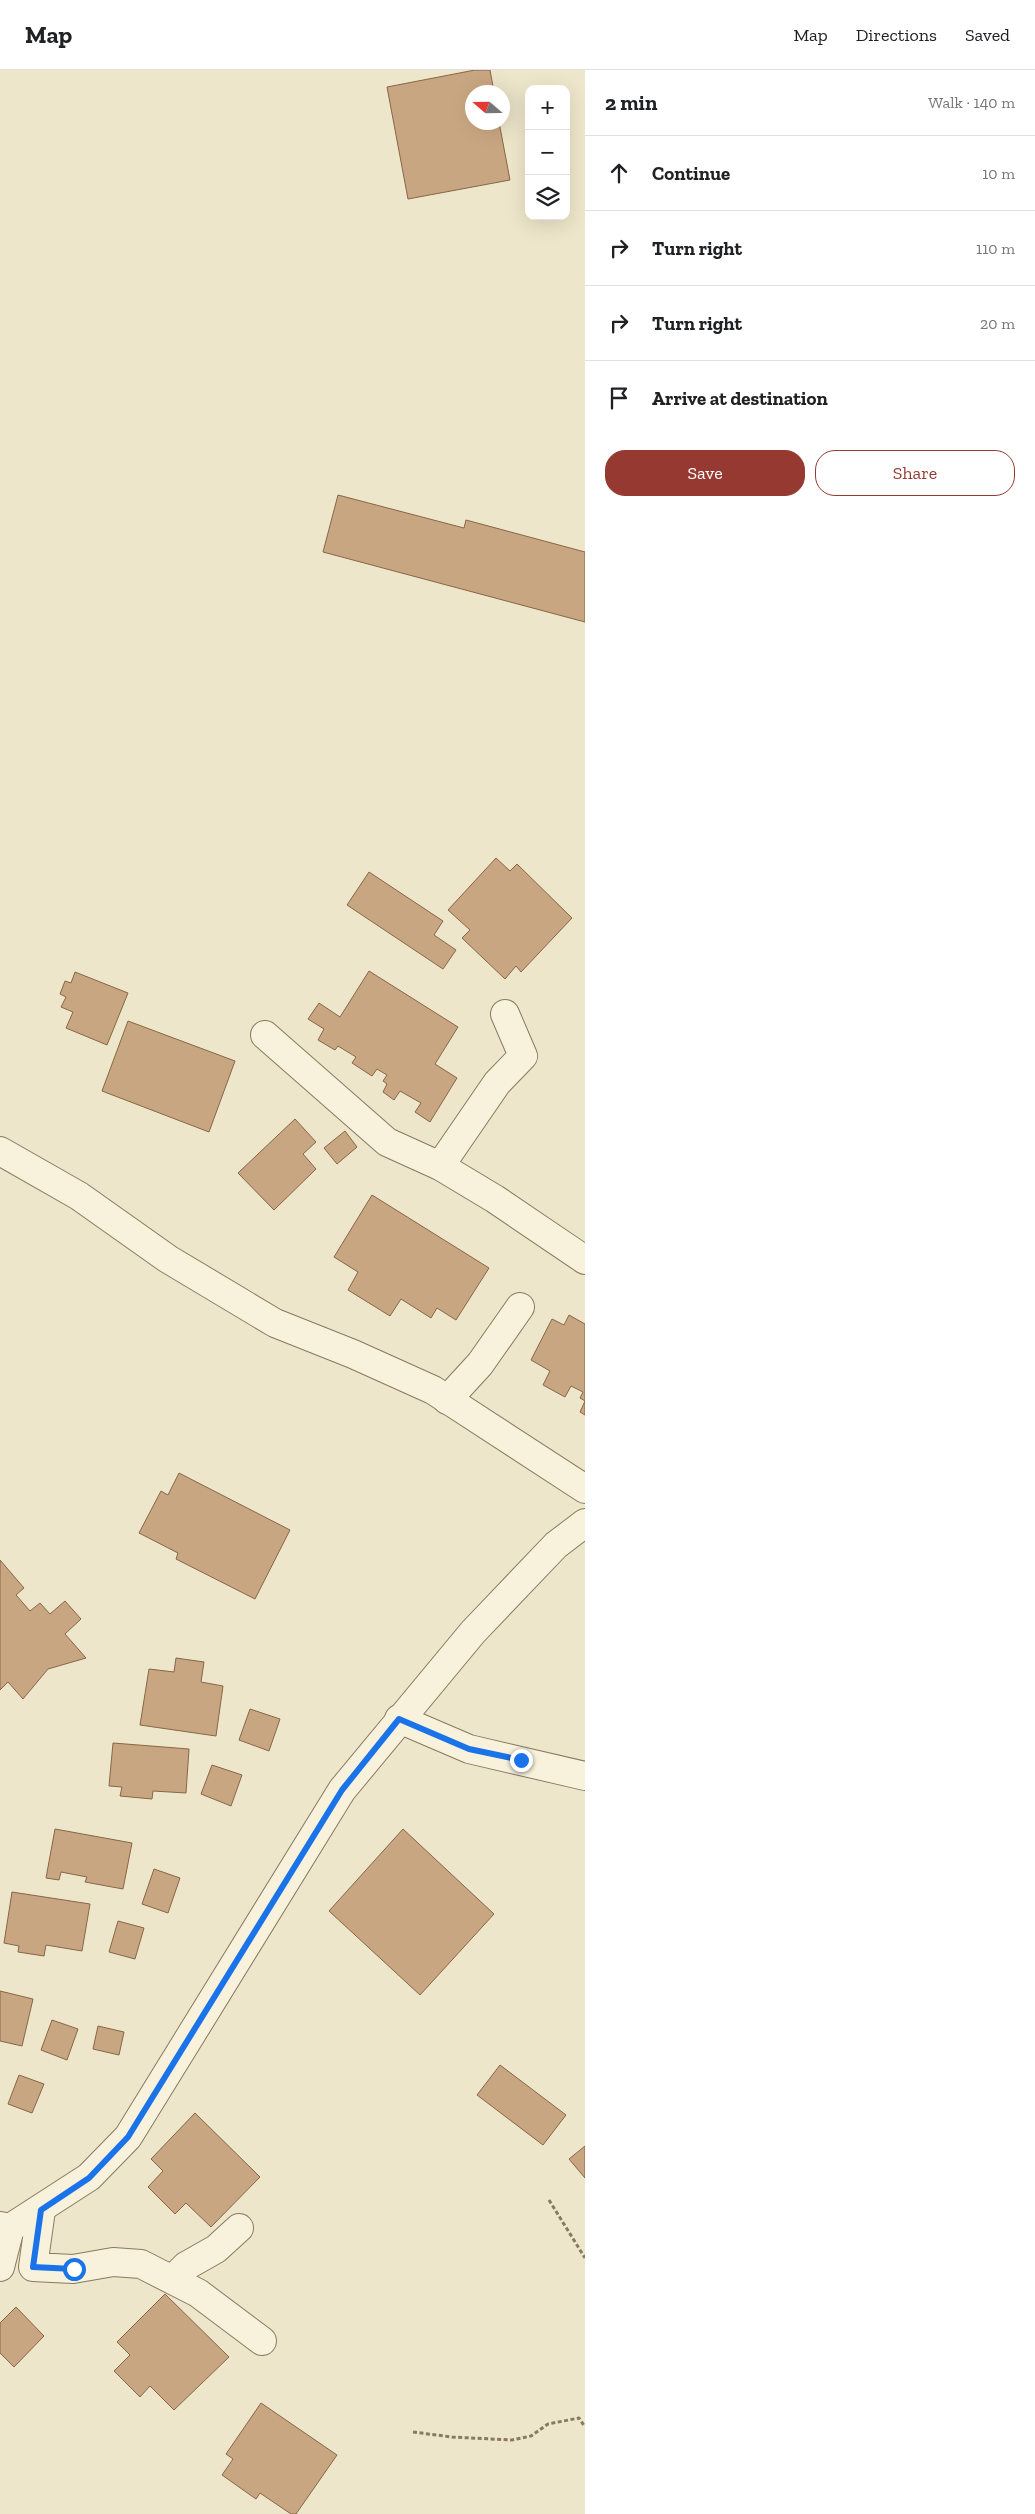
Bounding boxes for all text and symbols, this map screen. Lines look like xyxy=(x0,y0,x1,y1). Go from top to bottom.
text: Map xyxy=(25,20,72,49)
text: Map xyxy=(793,24,828,46)
text: Directions xyxy=(856,24,937,46)
text: Saved xyxy=(965,24,1010,46)
north arrow xyxy=(465,85,510,130)
map controls xyxy=(525,85,570,220)
button: + xyxy=(525,85,570,130)
text: 2 min xyxy=(605,90,657,115)
text: Walk · 140 m xyxy=(928,93,1015,112)
button: − xyxy=(525,130,570,175)
icon: ahead xyxy=(605,159,633,187)
text: Continue xyxy=(652,162,730,185)
text: 10 m xyxy=(982,164,1015,183)
button: layers xyxy=(525,175,570,220)
icon: right xyxy=(605,234,633,262)
text: Turn right xyxy=(652,237,742,260)
text: 110 m xyxy=(976,239,1015,258)
icon: right xyxy=(605,309,633,337)
text: Turn right xyxy=(652,312,742,335)
text: 20 m xyxy=(980,314,1015,333)
icon: arrive xyxy=(605,384,633,412)
text: Arrive at destination xyxy=(652,387,828,410)
button: Save xyxy=(605,450,805,496)
button: Share xyxy=(815,450,1015,496)
route end xyxy=(510,1749,533,1772)
route start xyxy=(63,2258,86,2281)

